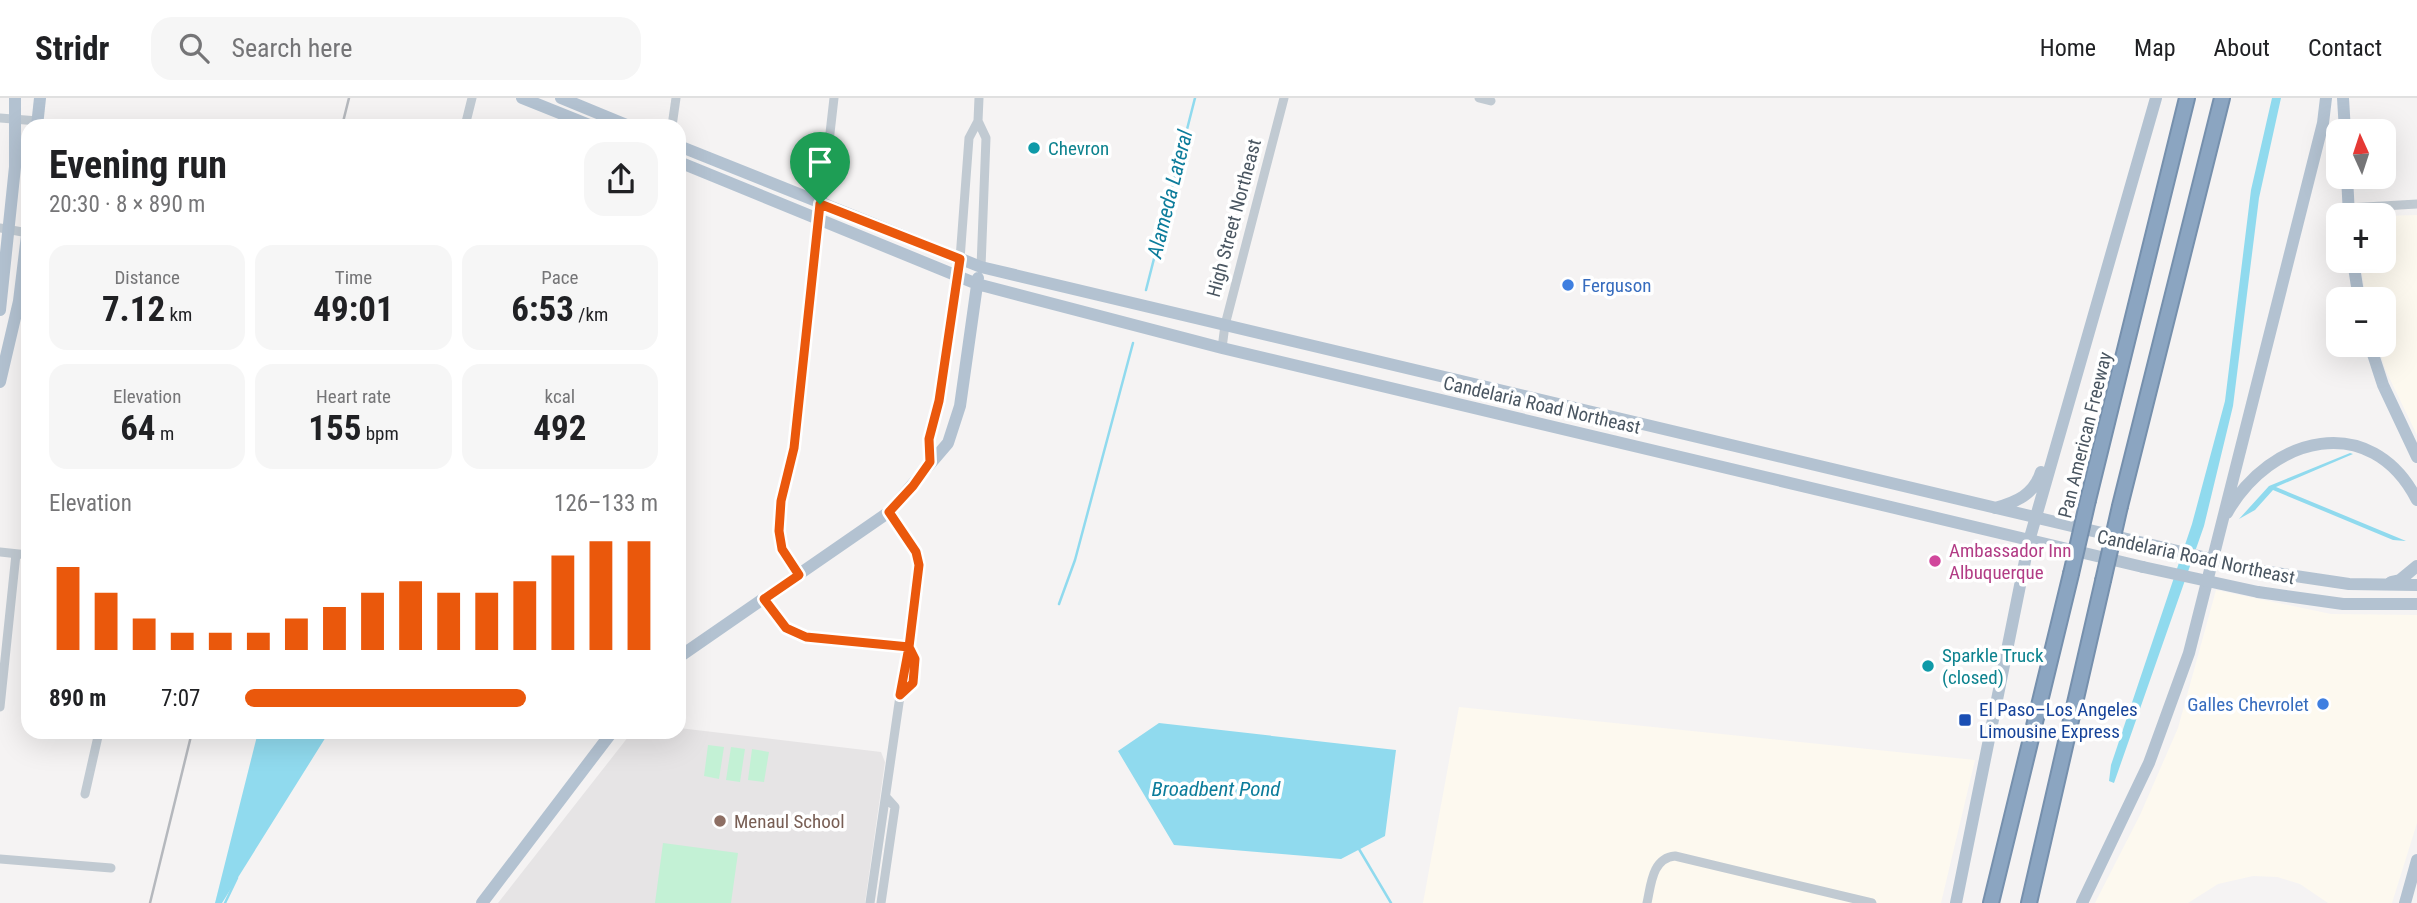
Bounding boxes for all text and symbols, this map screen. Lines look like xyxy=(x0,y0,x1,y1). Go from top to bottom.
search box xyxy=(151,17,641,80)
text: Stridr xyxy=(35,29,109,68)
icon: search xyxy=(175,29,213,67)
text: Search here xyxy=(231,33,352,63)
text: Home xyxy=(2040,34,2096,62)
text: Map xyxy=(2134,34,2176,62)
text: About xyxy=(2214,34,2270,62)
text: Contact xyxy=(2308,34,2382,62)
north arrow xyxy=(2326,119,2396,189)
map controls xyxy=(2326,119,2396,357)
water label: Alameda Lateral xyxy=(1142,127,1198,261)
pin xyxy=(790,132,850,204)
street label: High Street Northeast xyxy=(1202,136,1266,300)
place label: Chevron xyxy=(1048,137,1109,160)
marker: Chevron xyxy=(1026,140,1042,156)
button: share xyxy=(584,142,658,216)
text: Evening run xyxy=(49,143,227,187)
icon: arrive xyxy=(801,143,839,181)
text: 20:30 · 8 × 890 m xyxy=(49,191,205,218)
button: + xyxy=(2326,203,2396,273)
text: Distance xyxy=(114,266,180,289)
text: Time xyxy=(335,266,372,289)
text: Pace xyxy=(541,266,578,289)
place label: Ferguson xyxy=(1582,274,1651,297)
marker: Ferguson xyxy=(1560,277,1576,293)
button: − xyxy=(2326,287,2396,357)
text: 7.12 xyxy=(102,289,165,330)
text: 49:01 xyxy=(313,289,394,330)
text: 6:53 xyxy=(511,289,574,330)
text: km xyxy=(165,303,192,326)
text: /km xyxy=(574,303,608,326)
street label: Pan American Freeway xyxy=(2053,349,2117,520)
street label: Candelaria Road Northeast xyxy=(1441,371,1643,439)
text: Elevation xyxy=(113,385,181,408)
text: Heart rate xyxy=(316,385,391,408)
text: kcal xyxy=(545,385,575,408)
text: 64 xyxy=(120,408,156,449)
text: 155 xyxy=(308,408,361,449)
text: 492 xyxy=(533,408,586,449)
text: m xyxy=(156,422,174,445)
text: bpm xyxy=(361,422,399,445)
text: Elevation xyxy=(49,490,132,517)
text: 126–133 m xyxy=(554,490,658,517)
street label: Candelaria Road Northeast xyxy=(2095,525,2297,589)
place label: Ambassador Inn Albuquerque xyxy=(1949,539,2071,584)
marker: Ambassador Inn Albuquerque xyxy=(1927,553,1943,569)
place label: Sparkle Truck (closed) xyxy=(1942,644,2044,689)
marker: Sparkle Truck (closed) xyxy=(1920,658,1936,674)
text: 890 m xyxy=(49,685,106,712)
text: 7:07 xyxy=(161,685,200,712)
place label: Galles Chevrolet xyxy=(2187,693,2309,716)
marker: Galles Chevrolet xyxy=(2315,696,2331,712)
place label: El Paso–Los Angeles Limousine Express xyxy=(1979,698,2138,743)
marker: El Paso–Los Angeles Limousine Express xyxy=(1957,712,1973,728)
water label: Broadbent Pond xyxy=(1152,777,1281,801)
place label: Menaul School xyxy=(734,810,845,833)
marker: Menaul School xyxy=(712,813,728,829)

